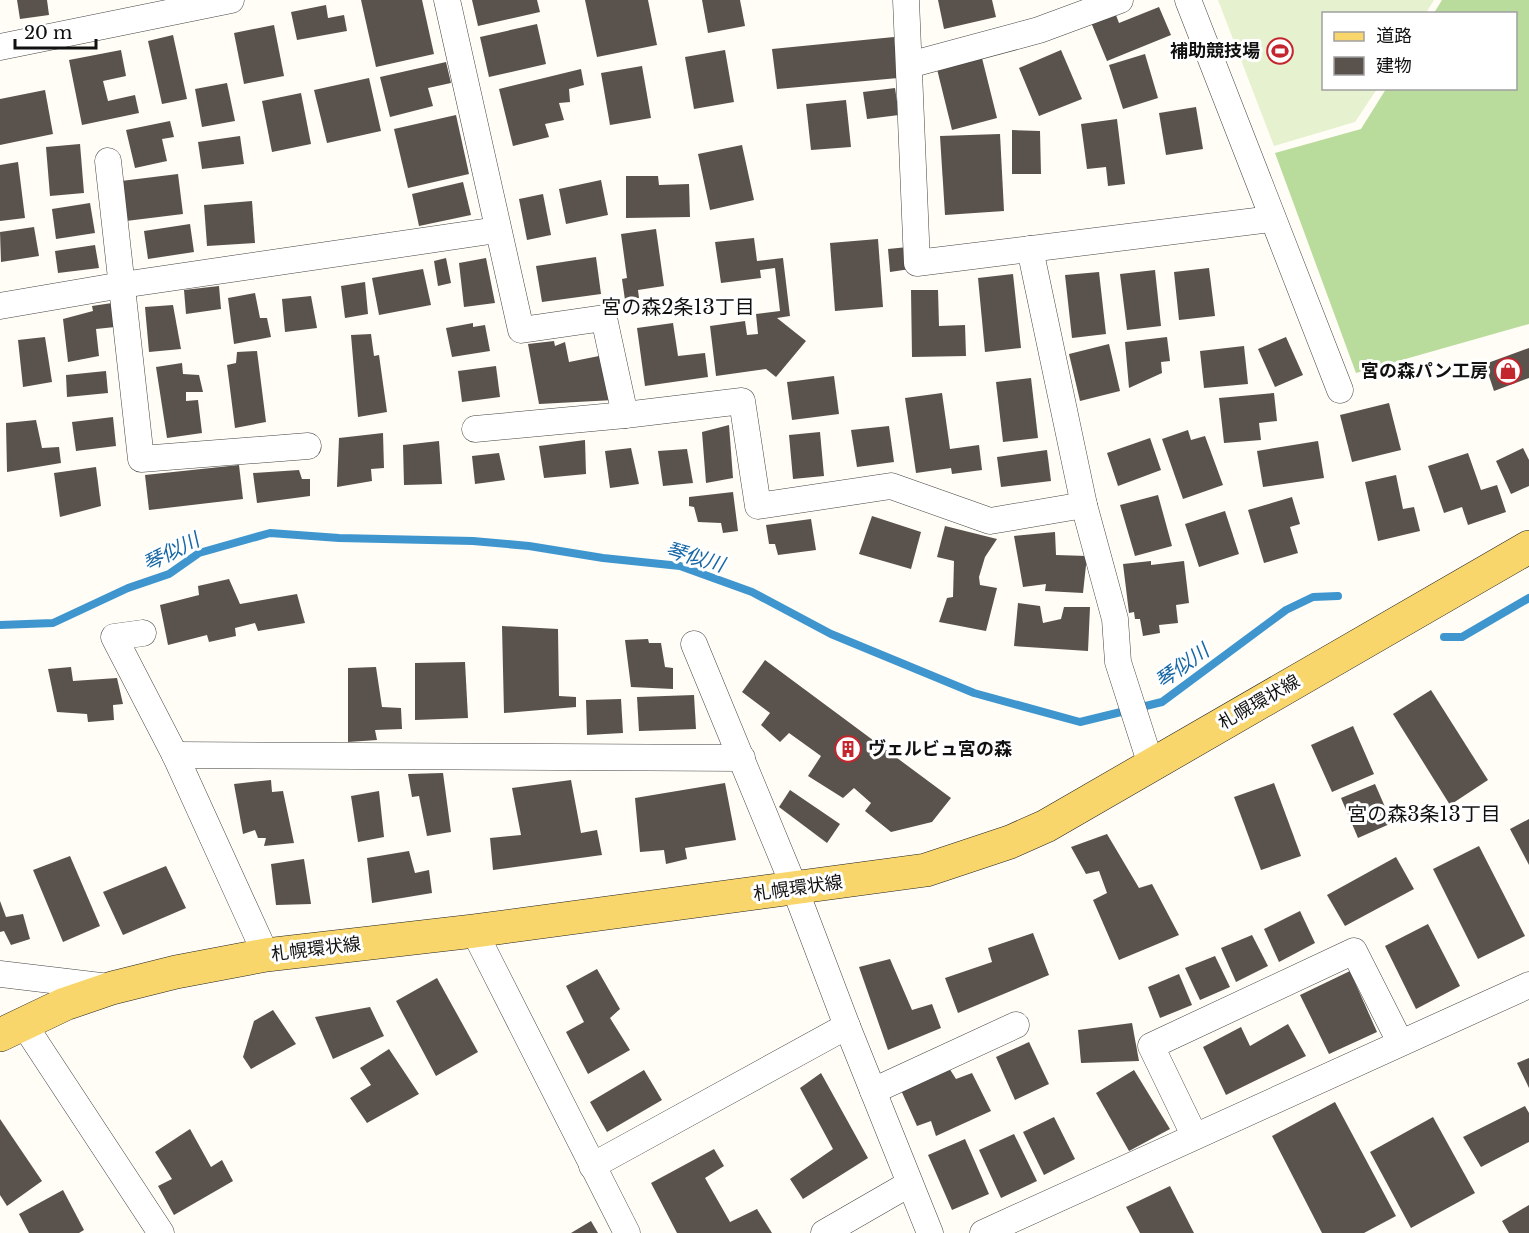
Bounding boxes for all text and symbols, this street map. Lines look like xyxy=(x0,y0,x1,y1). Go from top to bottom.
scale bar xyxy=(15,12,96,50)
legend xyxy=(1322,12,1517,90)
text: 20 m xyxy=(24,22,72,44)
text: 道路 xyxy=(1376,25,1412,47)
sports icon: 補助競技場 xyxy=(1265,36,1295,66)
place label: 補助競技場 xyxy=(1170,40,1260,62)
text: 建物 xyxy=(1376,55,1412,77)
district label: 宮の森2条13丁目 xyxy=(601,295,755,319)
shop icon: 宮の森パン工房 xyxy=(1493,356,1523,386)
place label: 宮の森パン工房 xyxy=(1361,360,1488,382)
water label: 琴似川 xyxy=(139,527,205,576)
water label: 琴似川 xyxy=(663,537,729,577)
water label: 琴似川 xyxy=(1151,637,1215,693)
street label: 札幌環状線 xyxy=(1215,670,1303,734)
building icon: ヴェルビュ宮の森 xyxy=(833,734,863,764)
place label: ヴェルビュ宮の森 xyxy=(868,738,1012,760)
district label: 宮の森3条13丁目 xyxy=(1347,802,1501,826)
street label: 札幌環状線 xyxy=(752,871,844,905)
street label: 札幌環状線 xyxy=(270,933,362,965)

